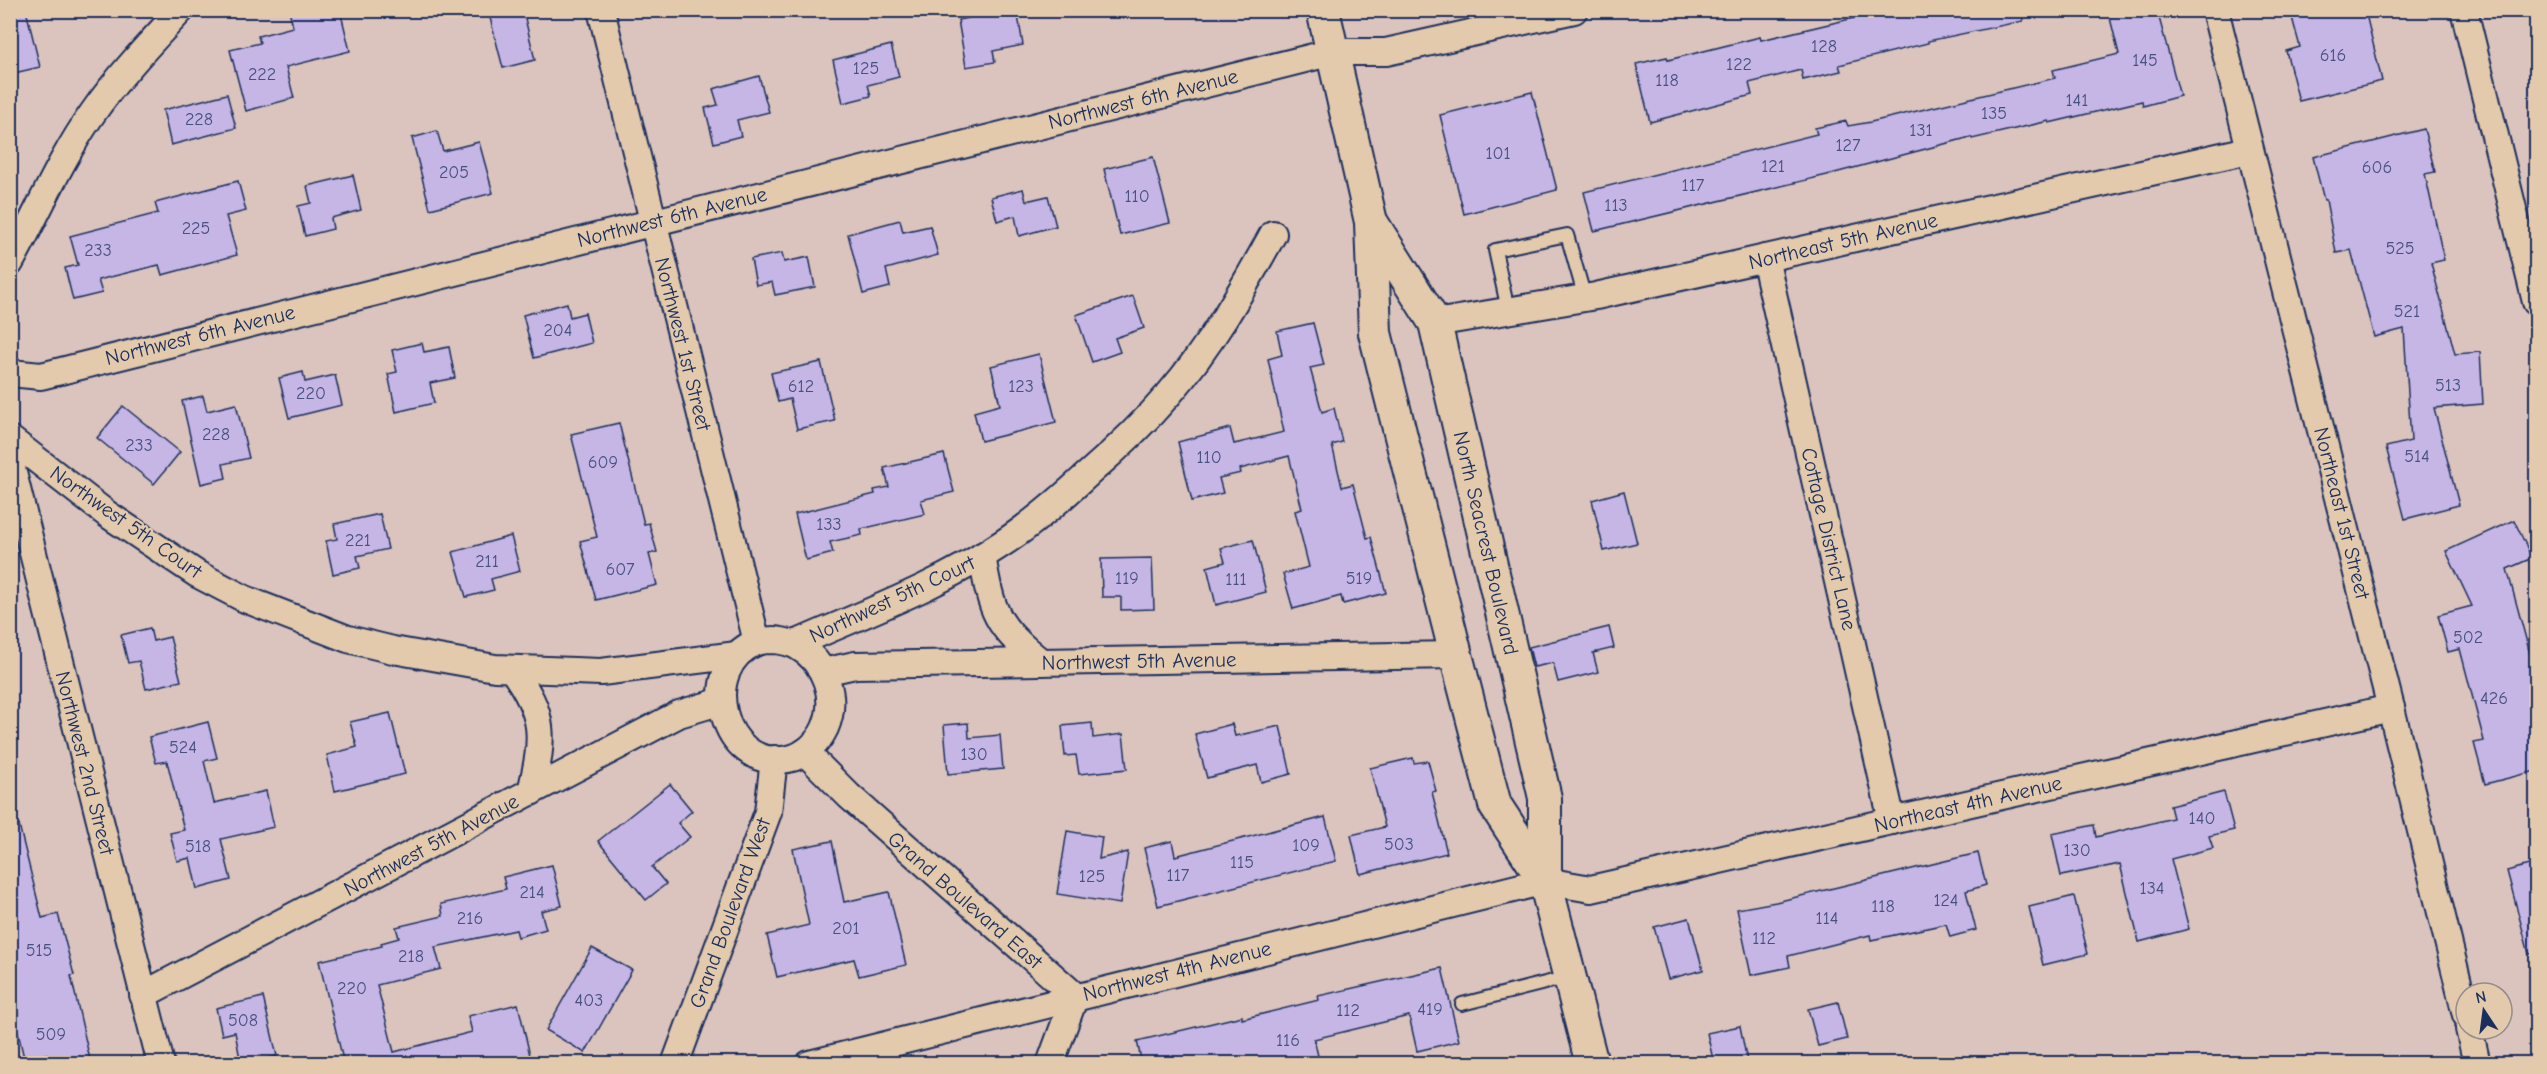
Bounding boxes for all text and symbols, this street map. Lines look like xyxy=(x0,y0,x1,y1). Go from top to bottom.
house number: 128 xyxy=(1811,36,1837,57)
house number: 616 xyxy=(2320,45,2346,66)
house number: 145 xyxy=(2132,50,2158,71)
house number: 122 xyxy=(1726,54,1752,75)
house number: 125 xyxy=(853,58,879,79)
house number: 222 xyxy=(248,64,276,85)
street label: Northwest 6th Avenue xyxy=(1046,64,1240,134)
house number: 118 xyxy=(1655,70,1679,91)
house number: 141 xyxy=(2066,90,2088,111)
house number: 135 xyxy=(1981,103,2007,124)
house number: 228 xyxy=(185,109,213,130)
house number: 131 xyxy=(1909,120,1933,141)
house number: 127 xyxy=(1835,135,1861,156)
house number: 101 xyxy=(1485,143,1511,164)
house number: 121 xyxy=(1761,156,1785,177)
house number: 606 xyxy=(2362,157,2392,178)
house number: 205 xyxy=(439,162,469,183)
house number: 117 xyxy=(1682,175,1705,196)
street label: Northwest 6th Avenue xyxy=(575,182,769,252)
house number: 110 xyxy=(1124,186,1150,207)
house number: 113 xyxy=(1604,195,1628,216)
street label: Northeast 5th Avenue xyxy=(1746,208,1940,274)
house number: 225 xyxy=(182,218,210,239)
house number: 525 xyxy=(2386,238,2414,259)
house number: 233 xyxy=(84,240,112,261)
street label: Northwest 1st Street xyxy=(650,255,716,434)
street label: Northwest 6th Avenue xyxy=(103,300,297,370)
house number: 521 xyxy=(2394,301,2420,322)
house number: 204 xyxy=(543,320,573,341)
house number: 513 xyxy=(2435,375,2461,396)
house number: 612 xyxy=(788,376,814,397)
house number: 123 xyxy=(1008,376,1034,397)
house number: 220 xyxy=(296,383,326,404)
house number: 228 xyxy=(202,424,230,445)
street label: Northeast 1st Street xyxy=(2309,425,2375,602)
street label: North Seacrest Boulevard xyxy=(1449,429,1523,657)
house number: 233 xyxy=(125,435,153,456)
street label: Cottage District Lane xyxy=(1796,445,1862,633)
house number: 514 xyxy=(2404,446,2430,467)
house number: 110 xyxy=(1196,447,1222,468)
house number: 609 xyxy=(588,452,618,473)
street label: Northwest 5th Court xyxy=(46,461,207,584)
house number: 133 xyxy=(816,514,842,535)
house number: 221 xyxy=(345,530,371,551)
street label: Northwest 5th Court xyxy=(805,550,979,648)
house number: 211 xyxy=(475,551,499,572)
house number: 607 xyxy=(605,559,635,580)
house number: 119 xyxy=(1115,568,1139,589)
house number: 519 xyxy=(1346,568,1372,589)
house number: 111 xyxy=(1225,569,1247,590)
house number: 502 xyxy=(2453,627,2483,648)
street label: Northwest 5th Avenue xyxy=(1042,647,1236,675)
street label: Northwest 2nd Street xyxy=(51,669,120,858)
house number: 426 xyxy=(2480,688,2508,709)
house number: 524 xyxy=(169,737,197,758)
house number: 130 xyxy=(960,744,988,765)
street label: Northeast 4th Avenue xyxy=(1872,771,2064,837)
street label: Northwest 5th Avenue xyxy=(339,789,523,901)
house number: 140 xyxy=(2189,808,2215,829)
street label: Grand Boulevard West xyxy=(684,814,776,1011)
street label: Grand Boulevard East xyxy=(883,826,1048,974)
house number: 503 xyxy=(1384,834,1414,855)
house number: 109 xyxy=(1292,835,1320,856)
house number: 518 xyxy=(185,836,211,857)
house number: 130 xyxy=(2063,840,2091,861)
house number: 115 xyxy=(1230,852,1254,873)
house number: 117 xyxy=(1167,865,1190,886)
house number: 125 xyxy=(1079,866,1105,887)
house number: 134 xyxy=(2140,878,2164,899)
house number: 214 xyxy=(519,882,545,903)
house number: 124 xyxy=(1933,890,1959,911)
house number: 118 xyxy=(1871,896,1895,917)
house number: 216 xyxy=(457,908,483,929)
house number: 114 xyxy=(1816,908,1838,929)
house number: 201 xyxy=(832,918,860,939)
house number: 112 xyxy=(1752,928,1776,949)
street label: Northwest 4th Avenue xyxy=(1080,936,1274,1006)
house number: 515 xyxy=(26,940,52,961)
house number: 218 xyxy=(398,946,424,967)
house number: 220 xyxy=(337,978,367,999)
north arrow xyxy=(2454,981,2514,1041)
text: N xyxy=(2474,987,2488,1007)
house number: 403 xyxy=(575,990,603,1011)
house number: 419 xyxy=(1417,999,1443,1020)
house number: 112 xyxy=(1336,1000,1360,1021)
house number: 508 xyxy=(228,1010,258,1031)
house number: 509 xyxy=(36,1024,66,1045)
house number: 116 xyxy=(1276,1030,1300,1051)

